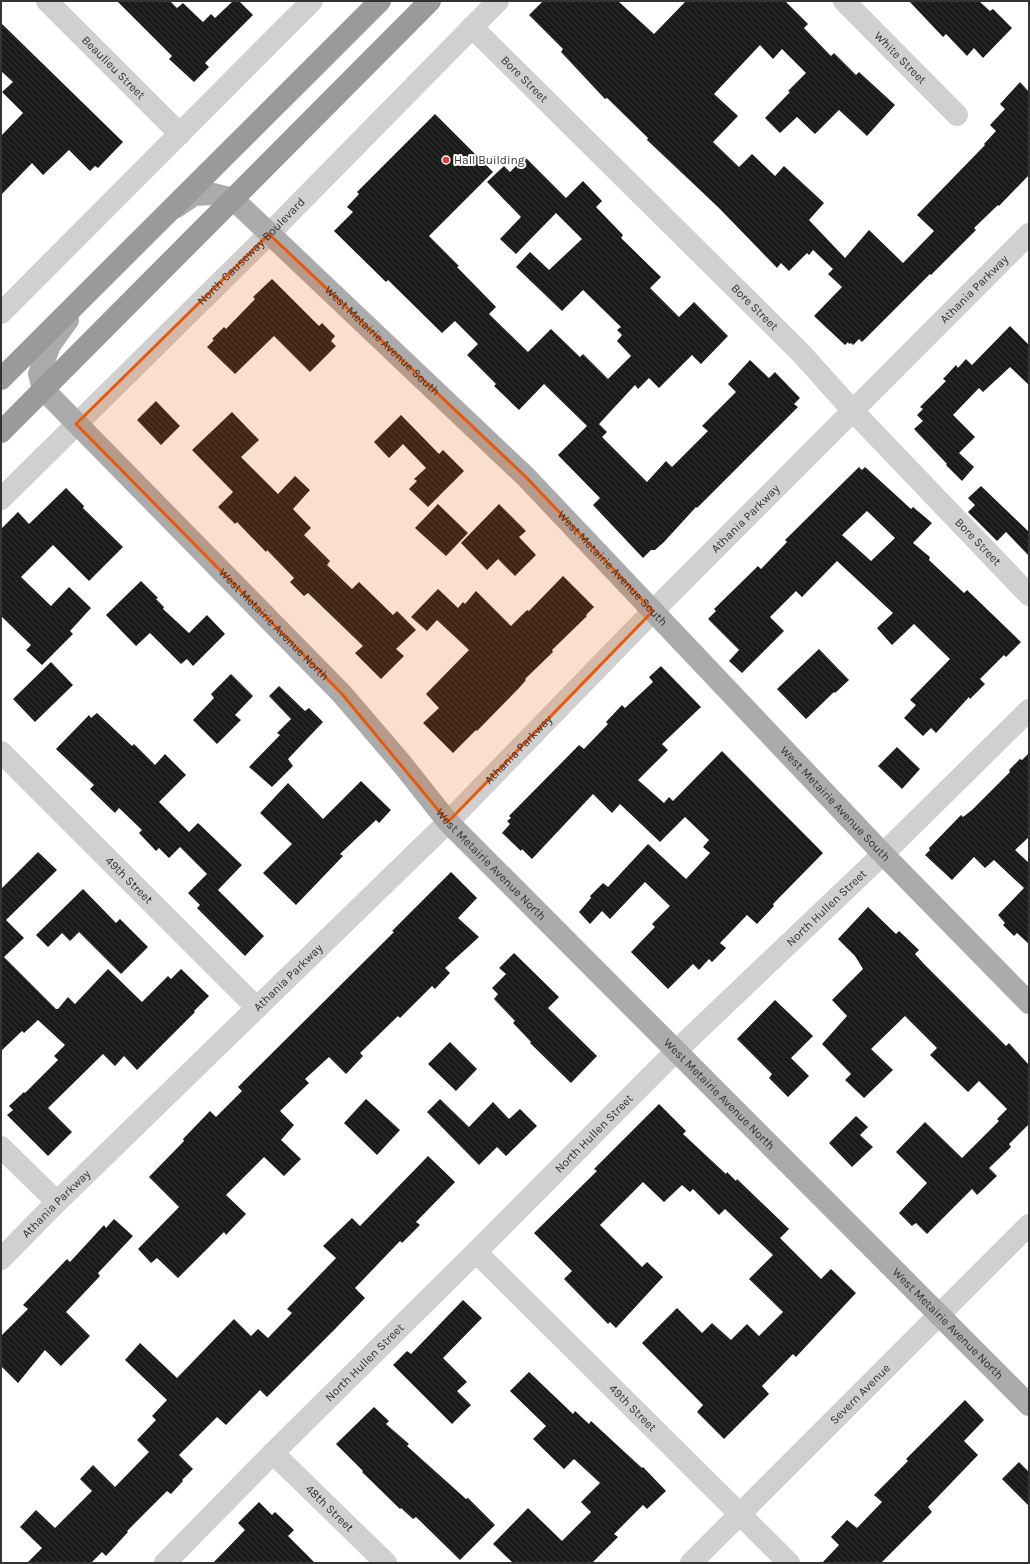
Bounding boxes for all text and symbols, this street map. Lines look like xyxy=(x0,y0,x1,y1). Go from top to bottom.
street label: White Street xyxy=(871,29,930,87)
street label: Beaulieu Street xyxy=(79,33,148,102)
street label: Bore Street xyxy=(498,53,551,106)
place label: Hall Building xyxy=(454,153,525,167)
marker: Hall Building xyxy=(441,155,451,165)
street label: North Causeway Boulevard xyxy=(194,195,308,308)
street label: Athania Parkway xyxy=(937,252,1011,326)
street label: Bore Street xyxy=(728,281,781,334)
street label: West Metairie Avenue South xyxy=(322,283,443,399)
street label: Athania Parkway xyxy=(708,481,783,556)
street label: West Metairie Avenue South xyxy=(555,508,670,629)
street label: Bore Street xyxy=(952,515,1004,569)
street label: West Metairie Avenue North xyxy=(216,565,332,683)
street label: Athania Parkway xyxy=(482,712,555,787)
street label: West Metairie Avenue South xyxy=(777,743,893,864)
street label: West Metairie Avenue North xyxy=(433,806,549,923)
street label: 49th Street xyxy=(102,853,156,907)
street label: North Hullen Street xyxy=(784,866,870,949)
street label: Athania Parkway xyxy=(251,941,326,1014)
street label: West Metairie Avenue North xyxy=(661,1036,778,1153)
street label: North Hullen Street xyxy=(552,1091,636,1176)
street label: Athania Parkway xyxy=(19,1166,93,1241)
street label: West Metairie Avenue North xyxy=(890,1265,1006,1382)
street label: North Hullen Street xyxy=(322,1320,407,1404)
street label: Severn Avenue xyxy=(827,1361,893,1427)
street label: 49th Street xyxy=(606,1381,660,1435)
street label: 48th Street xyxy=(303,1482,357,1535)

